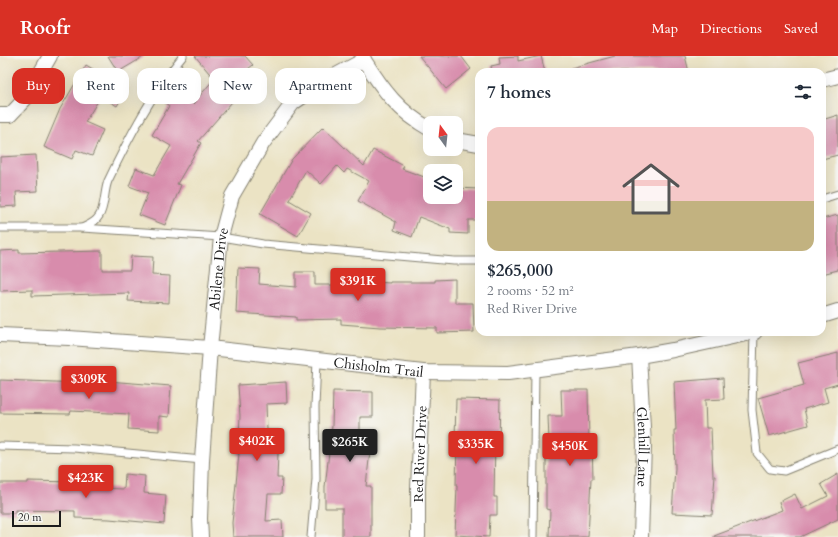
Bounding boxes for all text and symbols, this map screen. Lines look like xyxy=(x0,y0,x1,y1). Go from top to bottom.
text: Roofr xyxy=(20,15,70,41)
text: Map xyxy=(652,19,678,38)
text: Directions xyxy=(700,19,762,38)
text: Saved xyxy=(784,19,818,38)
chip: Buy xyxy=(12,68,65,104)
chip: Rent xyxy=(73,68,129,104)
chip: Filters xyxy=(137,68,201,104)
chip: New xyxy=(209,68,267,104)
chip: Apartment xyxy=(275,68,366,104)
text: 7 homes xyxy=(487,81,551,104)
icon: filters xyxy=(792,81,814,103)
north arrow xyxy=(423,116,463,156)
map controls xyxy=(423,116,463,204)
icon: home xyxy=(615,153,687,225)
button: layers xyxy=(423,164,463,204)
street label: Abilene Drive xyxy=(205,225,233,311)
text: $265,000 xyxy=(487,259,553,282)
pin: $391K xyxy=(330,268,386,302)
text: $391K xyxy=(339,272,377,290)
text: 2 rooms · 52 m² xyxy=(487,282,574,300)
text: Red River Drive xyxy=(487,300,577,318)
street label: Chisholm Trail xyxy=(332,353,425,382)
pin: $309K xyxy=(61,366,117,400)
text: $309K xyxy=(70,370,108,388)
street label: Red River Drive xyxy=(409,405,432,503)
street label: Glenhill Lane xyxy=(632,406,653,487)
pin: $402K xyxy=(229,428,285,462)
pin: $265K xyxy=(322,429,378,463)
pin: $335K xyxy=(448,431,504,465)
text: $402K xyxy=(238,432,276,450)
text: $265K xyxy=(331,433,369,451)
pin: $450K xyxy=(542,433,598,467)
text: $335K xyxy=(457,435,495,453)
text: $450K xyxy=(551,437,589,455)
pin: $423K xyxy=(58,465,114,499)
text: $423K xyxy=(67,469,105,487)
scale bar xyxy=(12,509,61,528)
text: 20 m xyxy=(18,510,42,525)

